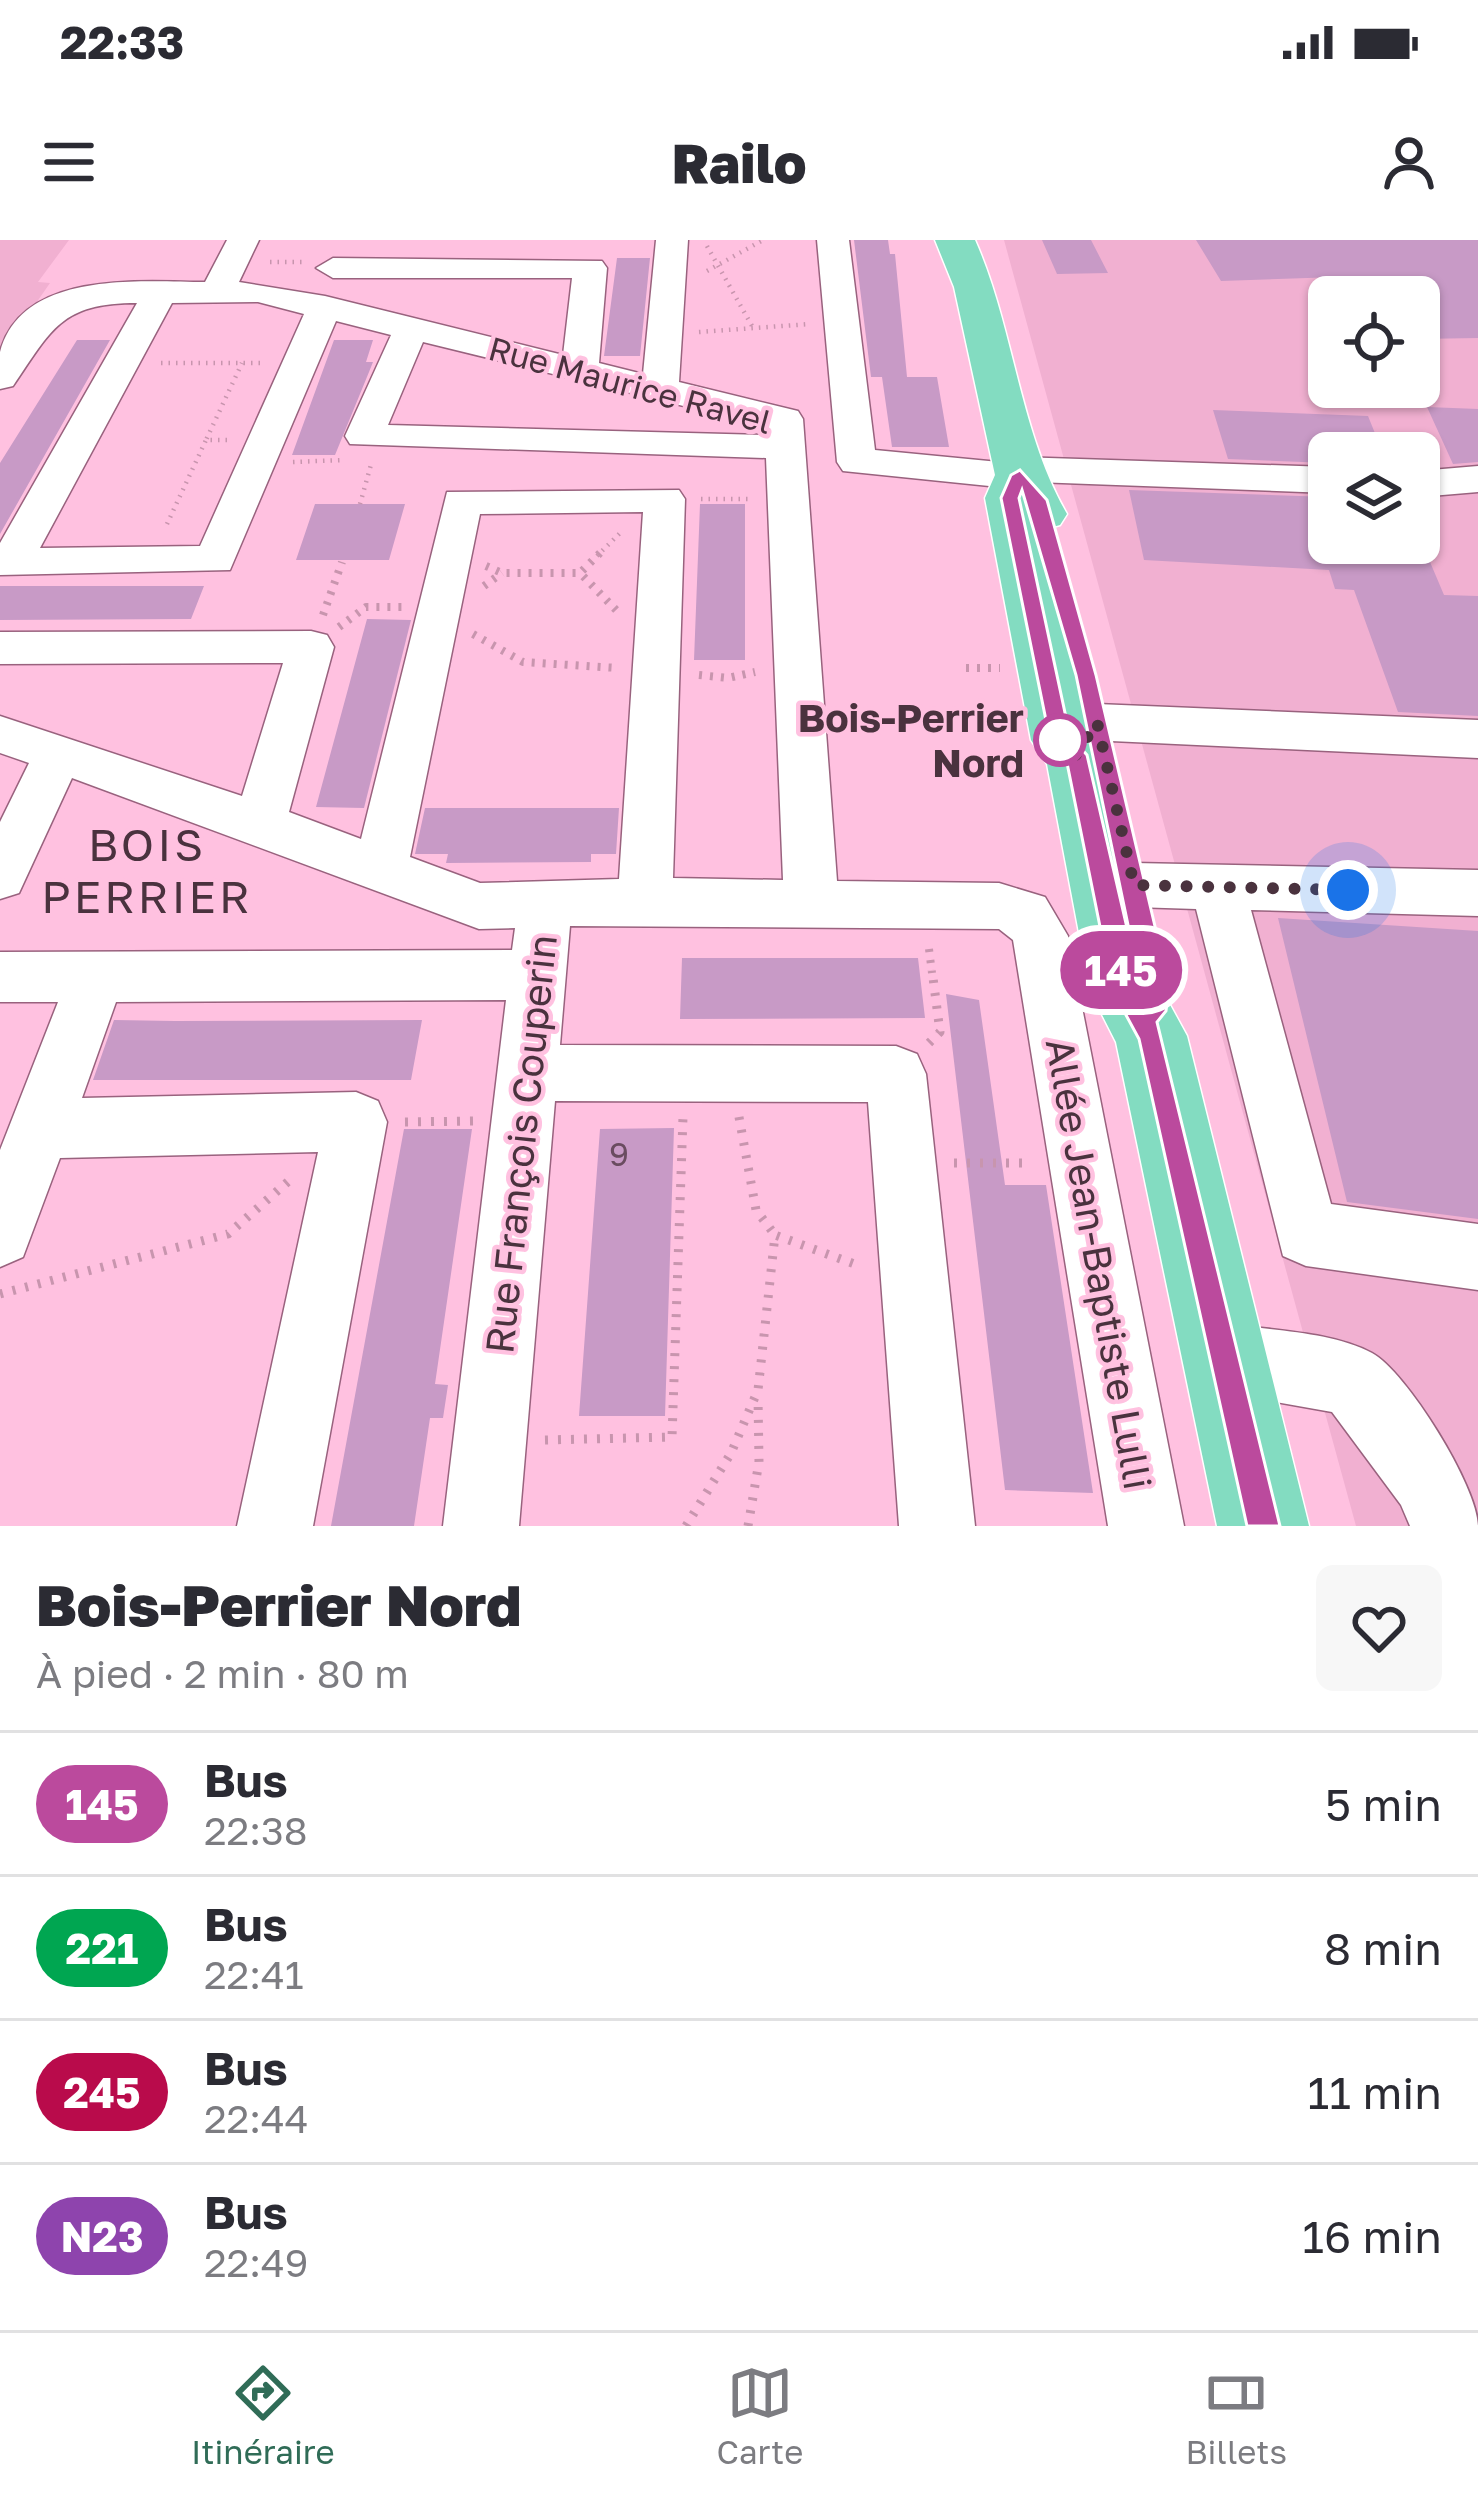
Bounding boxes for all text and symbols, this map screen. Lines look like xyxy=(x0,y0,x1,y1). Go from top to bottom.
text: 22:33 xyxy=(60,15,184,69)
icon: menu xyxy=(36,129,102,195)
icon: person xyxy=(1376,129,1442,195)
text: Railo xyxy=(672,130,806,195)
map controls xyxy=(1308,276,1440,564)
button: locate xyxy=(1308,276,1440,408)
street label: Rue Maurice Ravel xyxy=(485,328,776,441)
button: layers xyxy=(1308,432,1440,564)
place label: Bois-Perrier Nord xyxy=(798,694,1024,786)
marker: Bois-Perrier Nord xyxy=(1035,715,1085,765)
district label: BOIS PERRIER xyxy=(41,817,253,923)
your location xyxy=(1318,860,1378,920)
line badge: 145 xyxy=(1052,931,1190,1009)
street label: Rue François Couperin xyxy=(475,932,566,1356)
text: 145 xyxy=(1084,945,1158,995)
street label: Allée Jean-Baptiste Lulli xyxy=(1037,1035,1162,1493)
house number: 9 xyxy=(609,1134,629,1173)
button: heart xyxy=(1316,1565,1442,1691)
text: Bois-Perrier Nord xyxy=(36,1570,521,1639)
text: À pied · 2 min · 80 m xyxy=(36,1650,409,1697)
text: Bus xyxy=(204,1753,288,1807)
text: 5 min xyxy=(1325,1777,1442,1831)
text: 145 xyxy=(65,1779,139,1829)
text: 22:38 xyxy=(204,1807,308,1854)
text: Bus xyxy=(204,1897,288,1951)
text: 8 min xyxy=(1324,1921,1442,1975)
text: 221 xyxy=(66,1923,138,1973)
text: 22:41 xyxy=(204,1951,304,1998)
text: Bus xyxy=(204,2041,288,2095)
text: 11 min xyxy=(1308,2065,1442,2119)
text: 245 xyxy=(63,2067,141,2117)
text: 22:44 xyxy=(204,2095,309,2142)
text: Bus xyxy=(204,2185,288,2239)
text: 16 min xyxy=(1302,2209,1442,2263)
text: N23 xyxy=(60,2211,144,2261)
text: 22:49 xyxy=(204,2239,308,2286)
tab: Itinéraire xyxy=(191,2360,335,2471)
tab: Carte xyxy=(716,2360,803,2471)
tab: Billets xyxy=(1185,2360,1287,2471)

